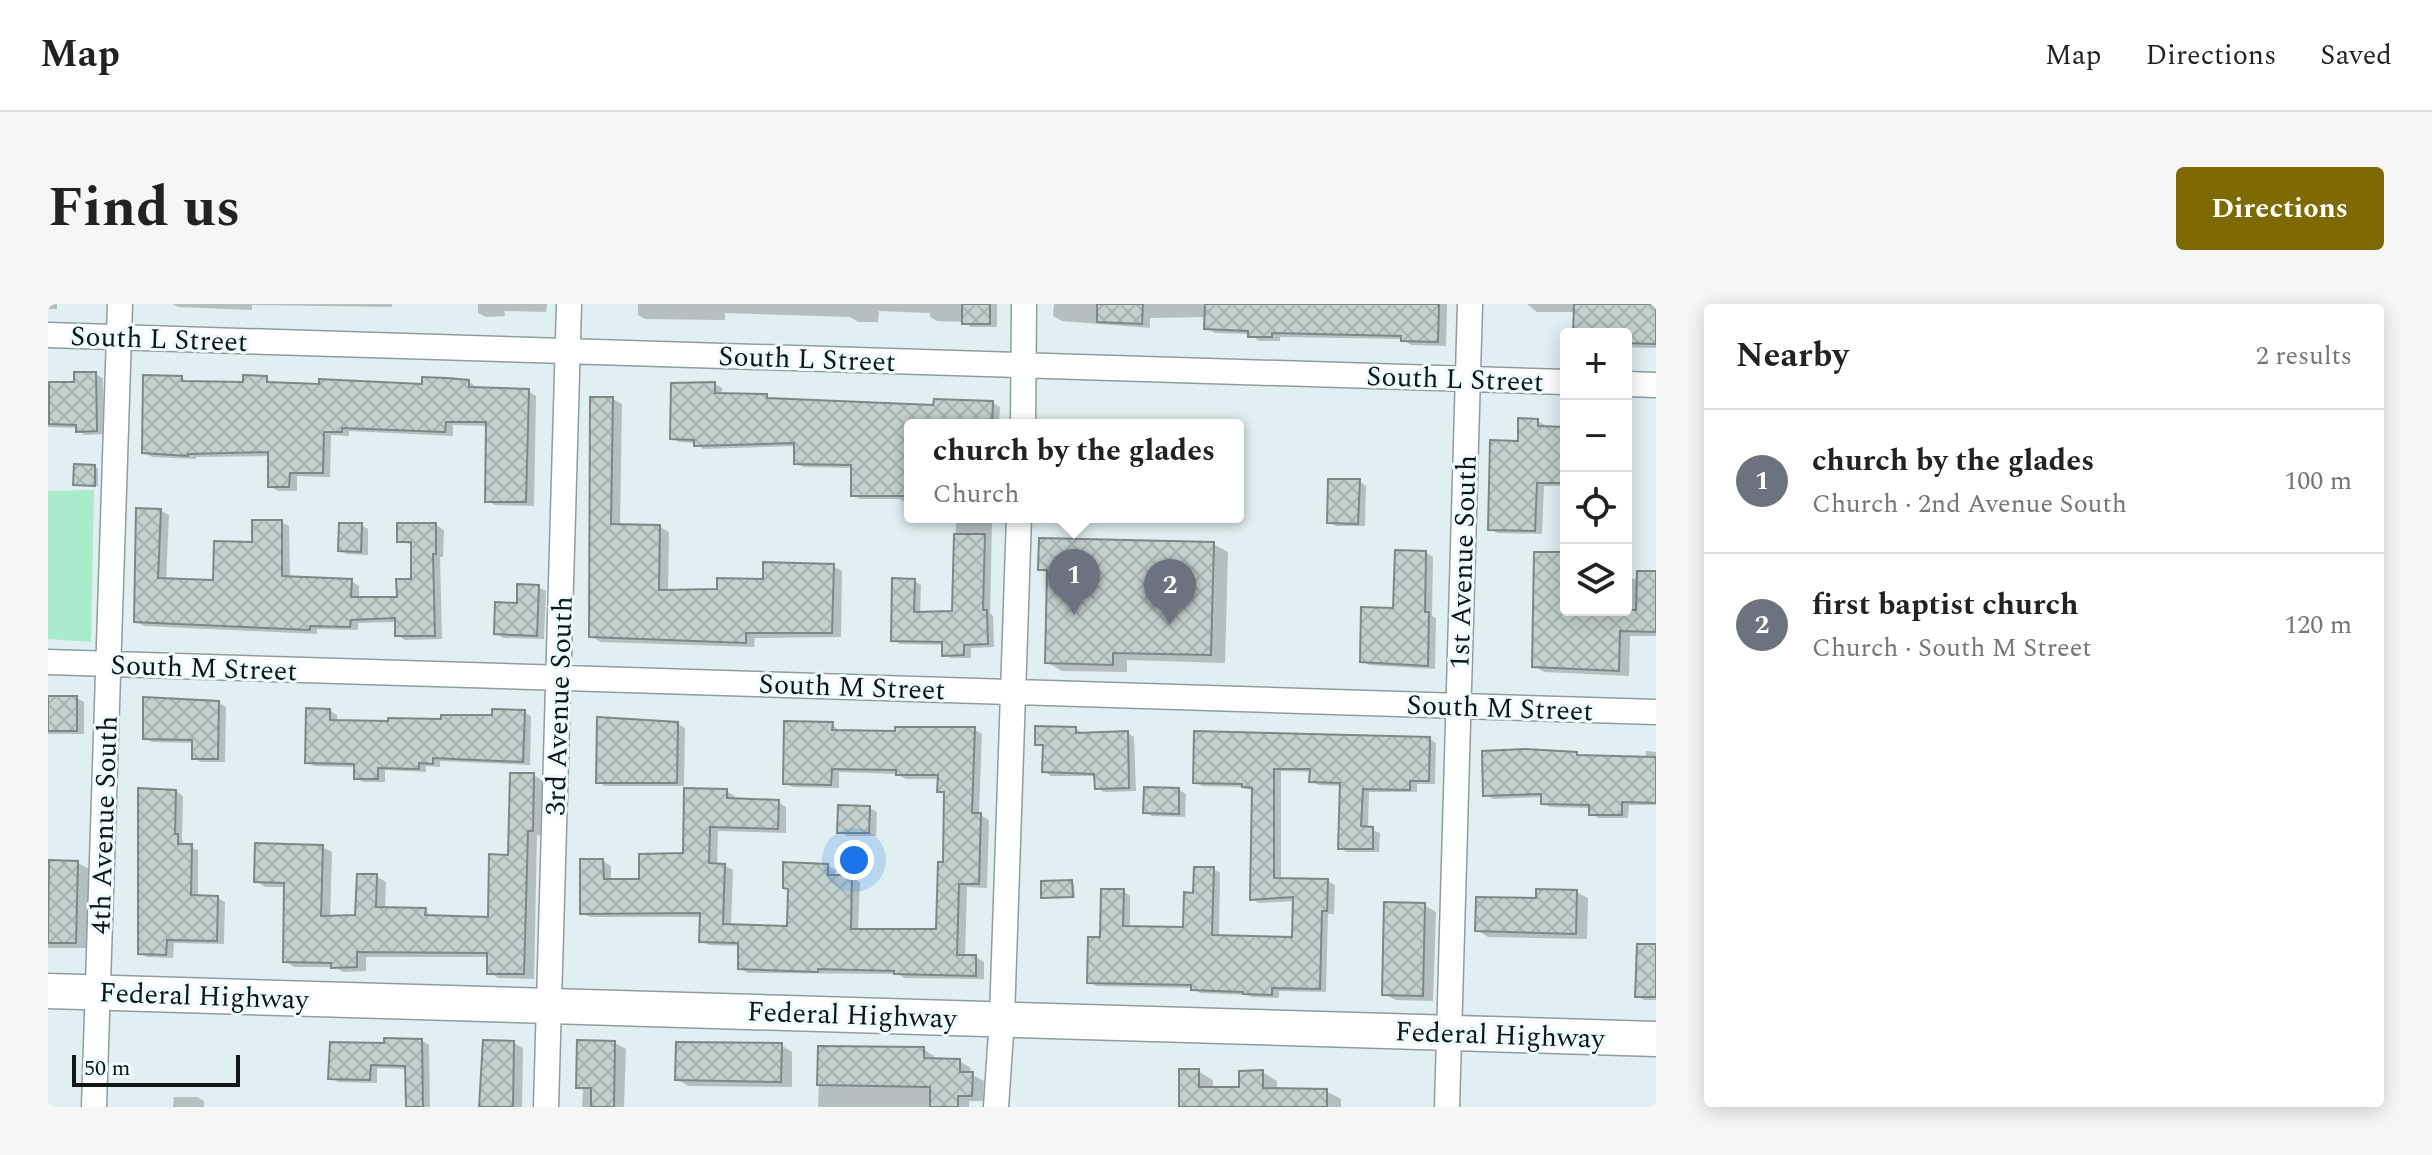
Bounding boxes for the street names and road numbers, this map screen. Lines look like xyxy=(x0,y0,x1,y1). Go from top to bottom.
street label: South L Street xyxy=(69,315,249,364)
street label: South L Street xyxy=(717,335,897,384)
street label: South L Street xyxy=(1365,355,1545,404)
street label: 1st Avenue South xyxy=(1438,454,1489,670)
street label: 3rd Avenue South xyxy=(534,596,585,817)
street label: South M Street xyxy=(110,644,298,693)
street label: South M Street xyxy=(758,663,946,712)
street label: South M Street xyxy=(1406,684,1594,733)
street label: 4th Avenue South xyxy=(79,715,130,935)
street label: Federal Highway xyxy=(98,971,311,1022)
street label: Federal Highway xyxy=(746,990,959,1041)
street label: Federal Highway xyxy=(1394,1010,1607,1061)

